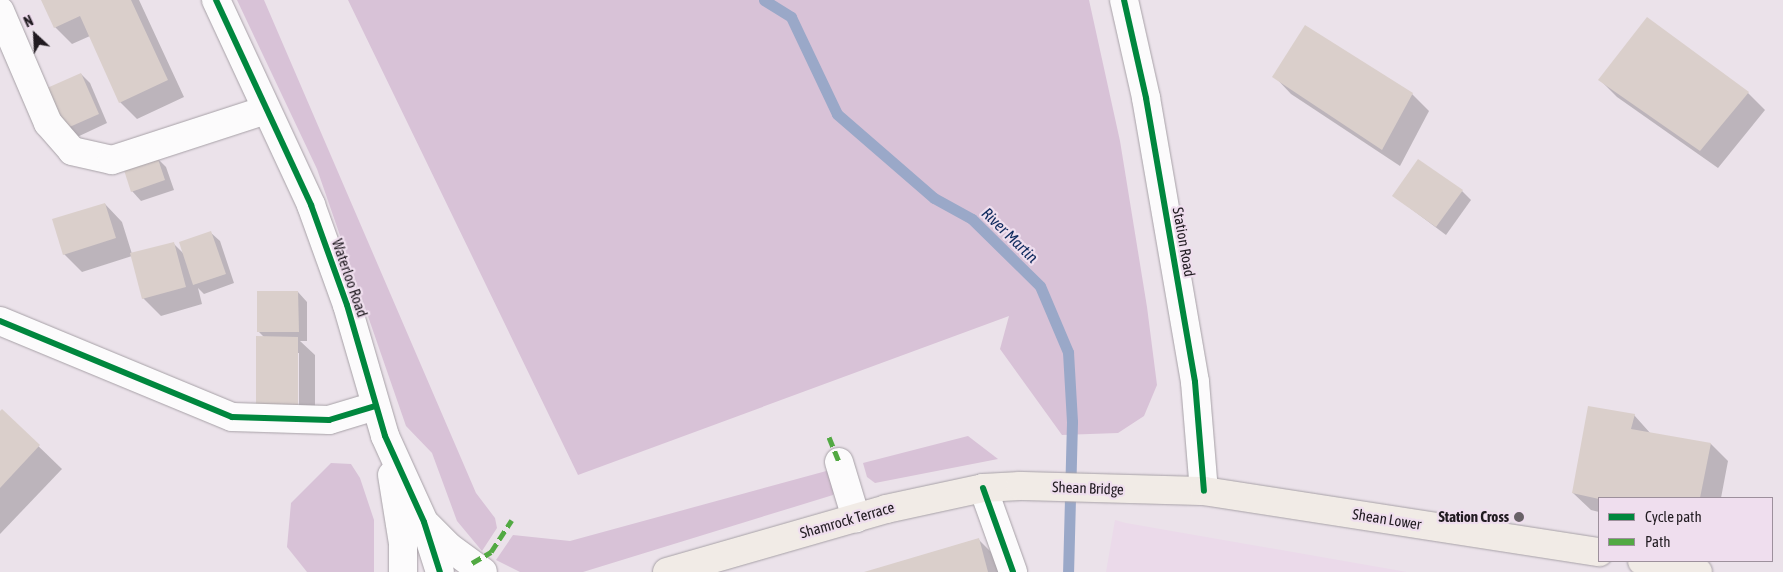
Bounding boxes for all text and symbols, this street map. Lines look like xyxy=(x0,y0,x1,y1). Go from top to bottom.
north arrow xyxy=(10,10,60,60)
text: N xyxy=(22,12,36,30)
water label: River Martin xyxy=(978,203,1042,267)
street label: Station Road xyxy=(1169,206,1199,278)
street label: Waterloo Road xyxy=(328,237,372,319)
street label: Shean Bridge xyxy=(1052,478,1124,498)
legend xyxy=(1598,497,1773,562)
street label: Shamrock Terrace xyxy=(798,498,896,542)
street label: Shean Lower xyxy=(1351,505,1423,533)
place label: Station Cross xyxy=(1438,508,1509,526)
text: Cycle path xyxy=(1645,508,1702,525)
marker: Station Cross xyxy=(1513,511,1525,523)
text: Path xyxy=(1645,533,1671,550)

